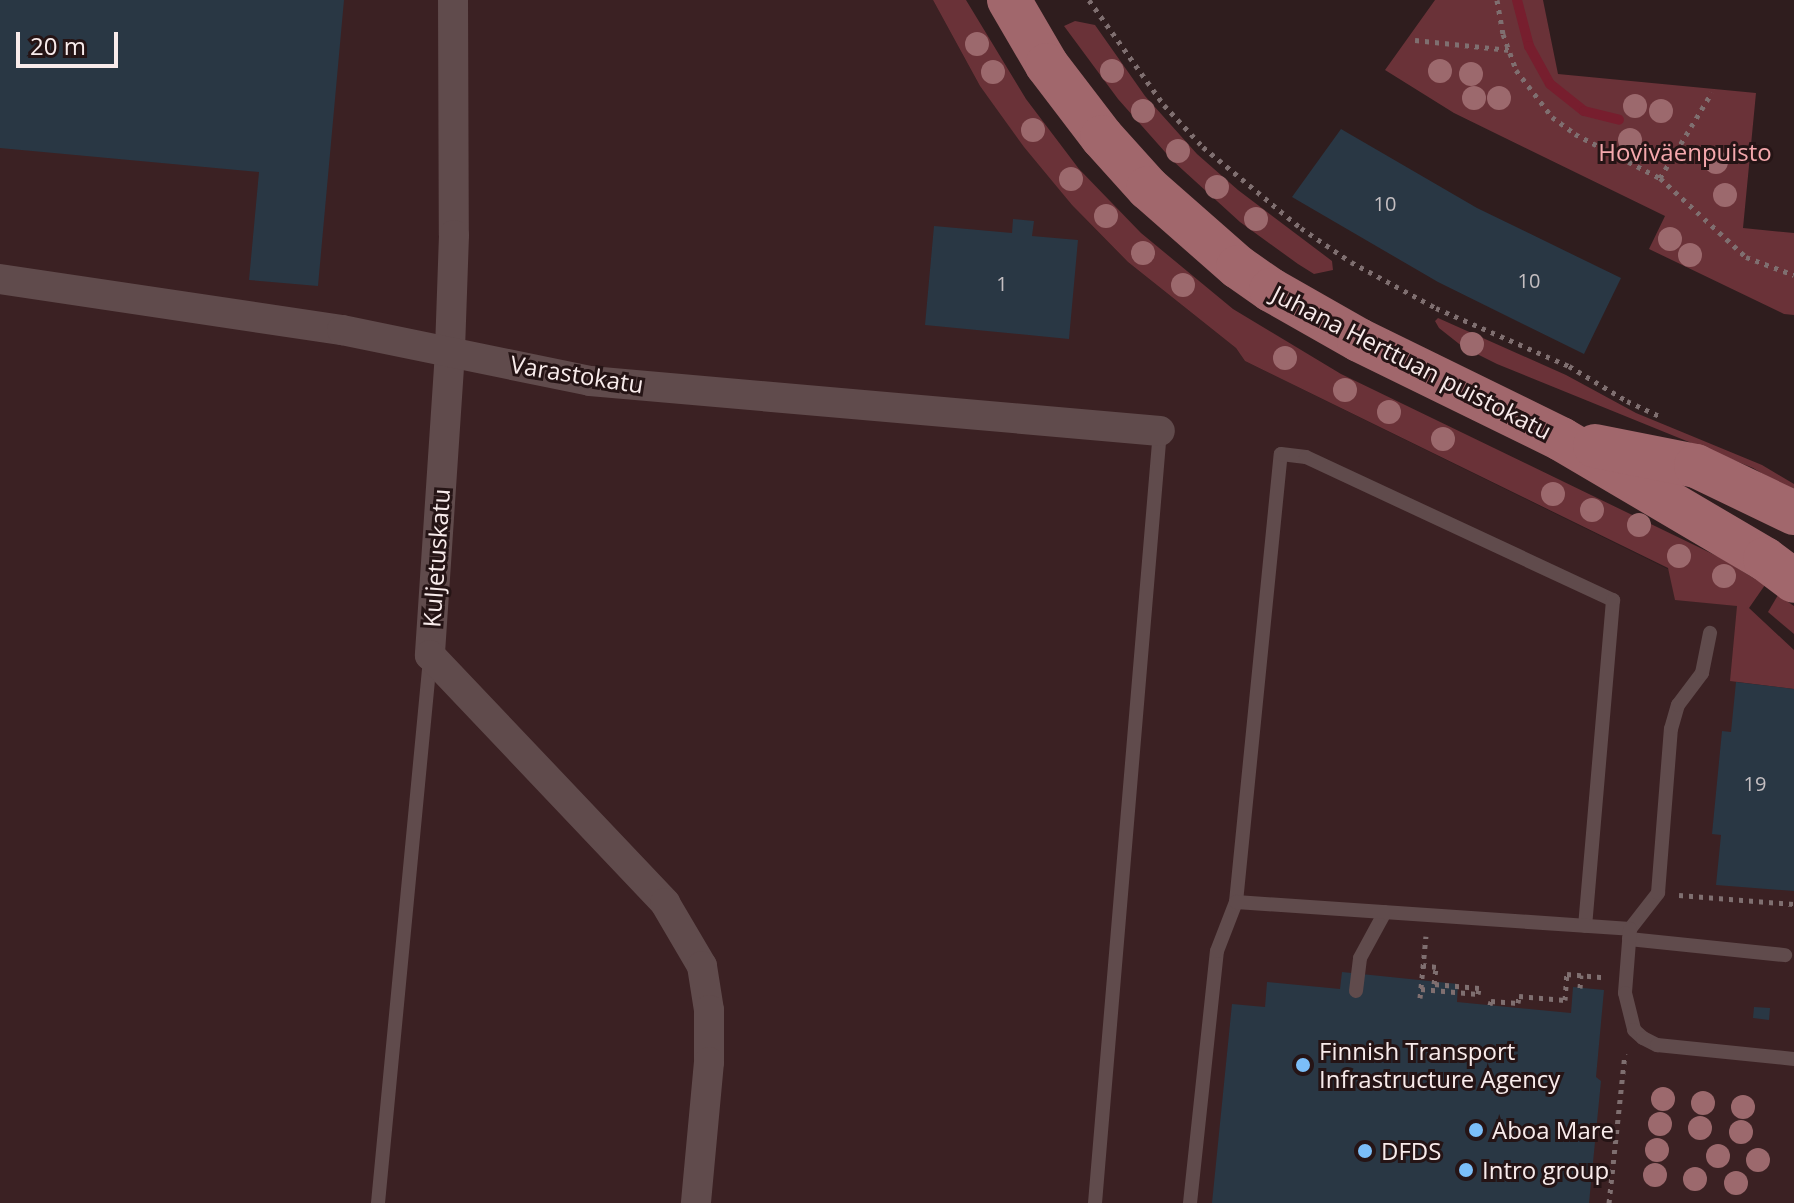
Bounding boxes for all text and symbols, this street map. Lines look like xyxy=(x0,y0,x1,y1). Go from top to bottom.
scale bar xyxy=(20,16,122,66)
text: 20 m xyxy=(30,29,86,62)
park label: Hoviväenpuisto xyxy=(1598,138,1772,166)
house number: 10 xyxy=(1374,191,1396,215)
house number: 10 xyxy=(1518,268,1540,292)
house number: 1 xyxy=(996,271,1008,295)
street label: Juhana Herttuan puistokatu xyxy=(1267,279,1557,445)
street label: Varastokatu xyxy=(508,349,646,399)
street label: Kuljetuskatu xyxy=(417,488,455,628)
house number: 19 xyxy=(1744,771,1766,795)
place label: Finnish Transport Infrastructure Agency xyxy=(1319,1037,1560,1093)
marker: Finnish Transport Infrastructure Agency xyxy=(1294,1056,1312,1074)
place label: Aboa Mare xyxy=(1492,1116,1614,1144)
marker: Aboa Mare xyxy=(1467,1121,1485,1139)
place label: DFDS xyxy=(1381,1137,1441,1165)
marker: DFDS xyxy=(1356,1142,1374,1160)
place label: Intro group xyxy=(1482,1156,1609,1184)
marker: Intro group xyxy=(1457,1161,1475,1179)

